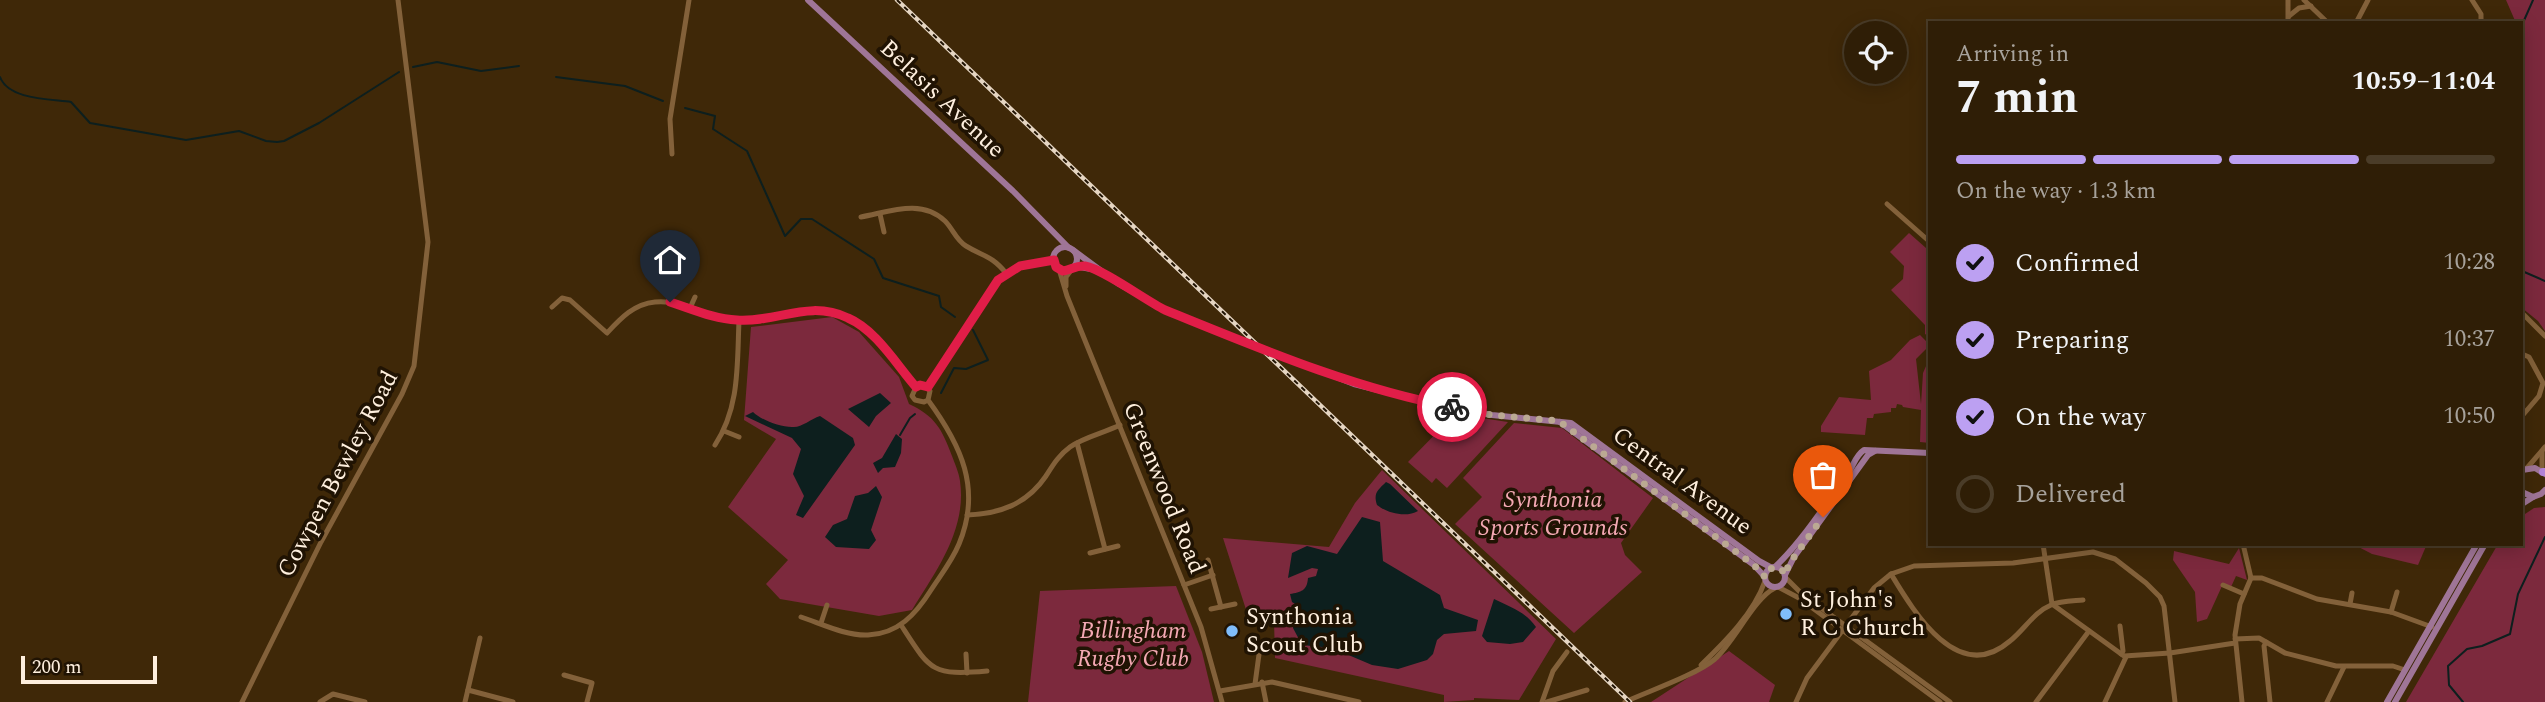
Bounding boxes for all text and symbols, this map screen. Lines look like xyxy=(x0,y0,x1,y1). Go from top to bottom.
map controls xyxy=(1844,21,1907,84)
button: locate xyxy=(1844,21,1907,84)
street label: Belasis Avenue xyxy=(871,31,1013,167)
text: Arriving in xyxy=(1956,37,2069,72)
text: 10:59–11:04 xyxy=(2351,61,2495,101)
text: 7 min xyxy=(1956,63,2078,133)
text: On the way · 1.3 km xyxy=(1956,174,2156,209)
pin xyxy=(640,230,700,302)
icon: home xyxy=(651,241,689,279)
text: Confirmed xyxy=(2015,243,2140,283)
icon: check xyxy=(1956,244,1994,282)
text: 10:28 xyxy=(2443,245,2495,280)
text: Preparing xyxy=(2015,320,2129,360)
icon: check xyxy=(1956,321,1994,359)
text: 10:37 xyxy=(2443,322,2495,357)
street label: Cowpen Bewley Road xyxy=(268,364,408,584)
courier xyxy=(1417,372,1487,442)
icon: bike xyxy=(1433,388,1471,426)
street label: Greenwood Road xyxy=(1113,397,1215,579)
text: On the way xyxy=(2015,397,2146,437)
icon: check xyxy=(1956,398,1994,436)
text: 10:50 xyxy=(2443,399,2495,434)
street label: Central Avenue xyxy=(1605,418,1759,544)
pin xyxy=(1793,445,1853,517)
icon: bag xyxy=(1804,456,1842,494)
text: Delivered xyxy=(2015,474,2126,514)
park label: Synthonia Sports Grounds xyxy=(1478,482,1628,546)
place label: St John's R C Church xyxy=(1800,582,1925,646)
place label: Synthonia Scout Club xyxy=(1246,599,1363,663)
marker: St John's R C Church xyxy=(1778,606,1794,622)
park label: Billingham Rugby Club xyxy=(1077,613,1189,677)
marker: Synthonia Scout Club xyxy=(1224,623,1240,639)
scale bar xyxy=(21,653,158,685)
text: 200 m xyxy=(32,653,82,682)

